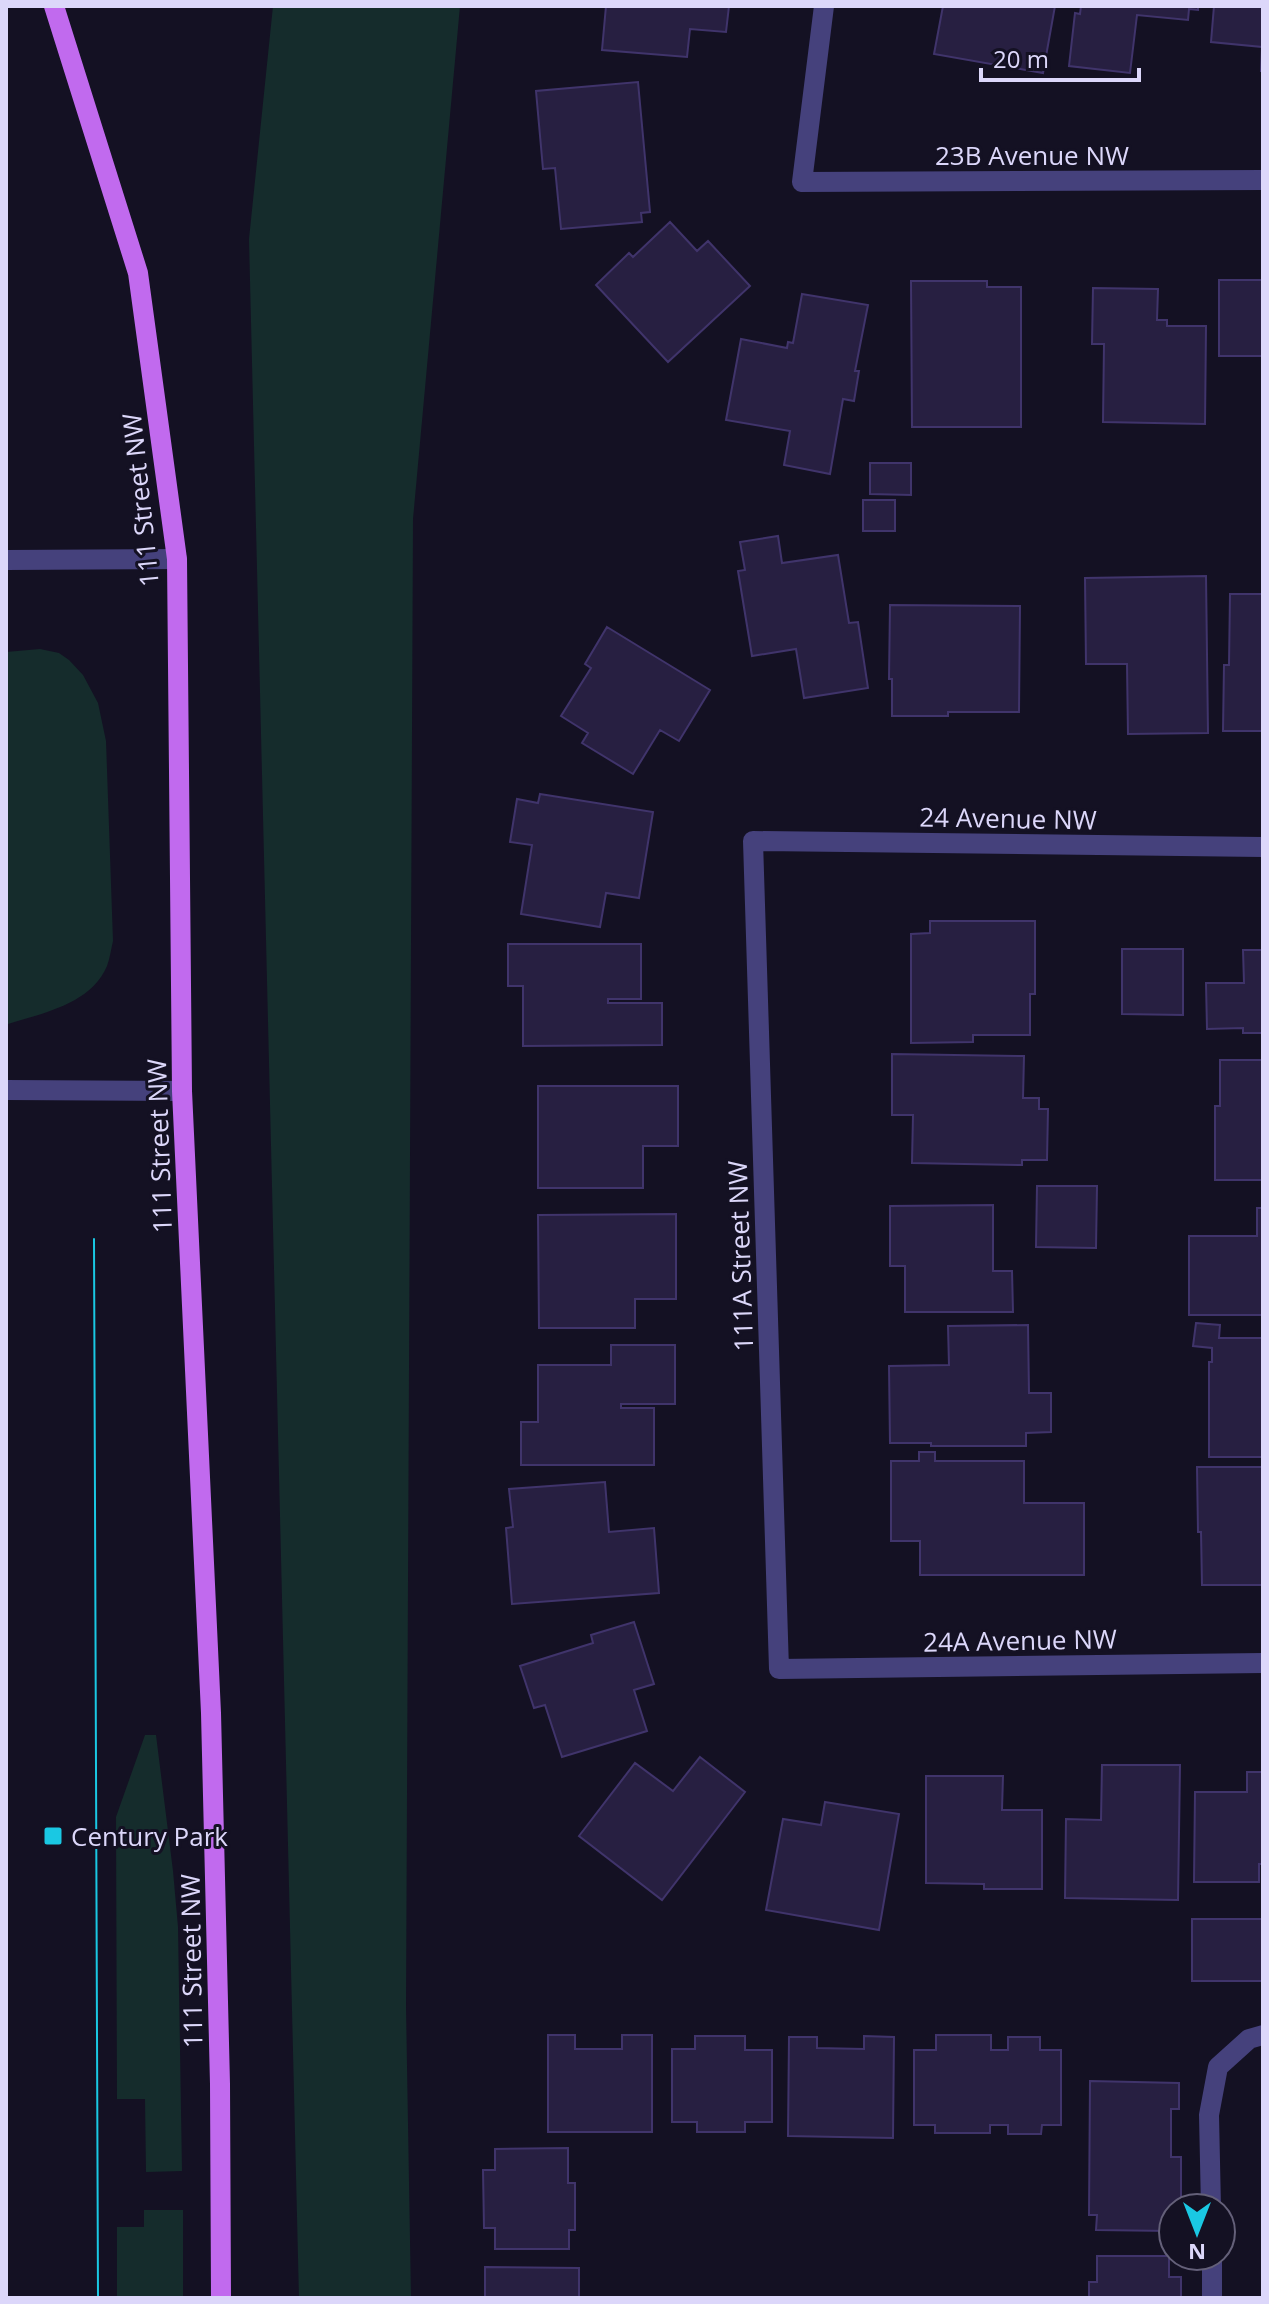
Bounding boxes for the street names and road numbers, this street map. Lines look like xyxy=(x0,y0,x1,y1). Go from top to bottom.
street label: 23B Avenue NW xyxy=(935,137,1129,173)
street label: 111 Street NW xyxy=(113,411,167,589)
street label: 24 Avenue NW xyxy=(919,798,1097,838)
street label: 111 Street NW xyxy=(138,1058,180,1234)
street label: 111A Street NW xyxy=(719,1160,761,1352)
street label: 24A Avenue NW xyxy=(923,1620,1117,1660)
street label: 111 Street NW xyxy=(171,1874,211,2048)

